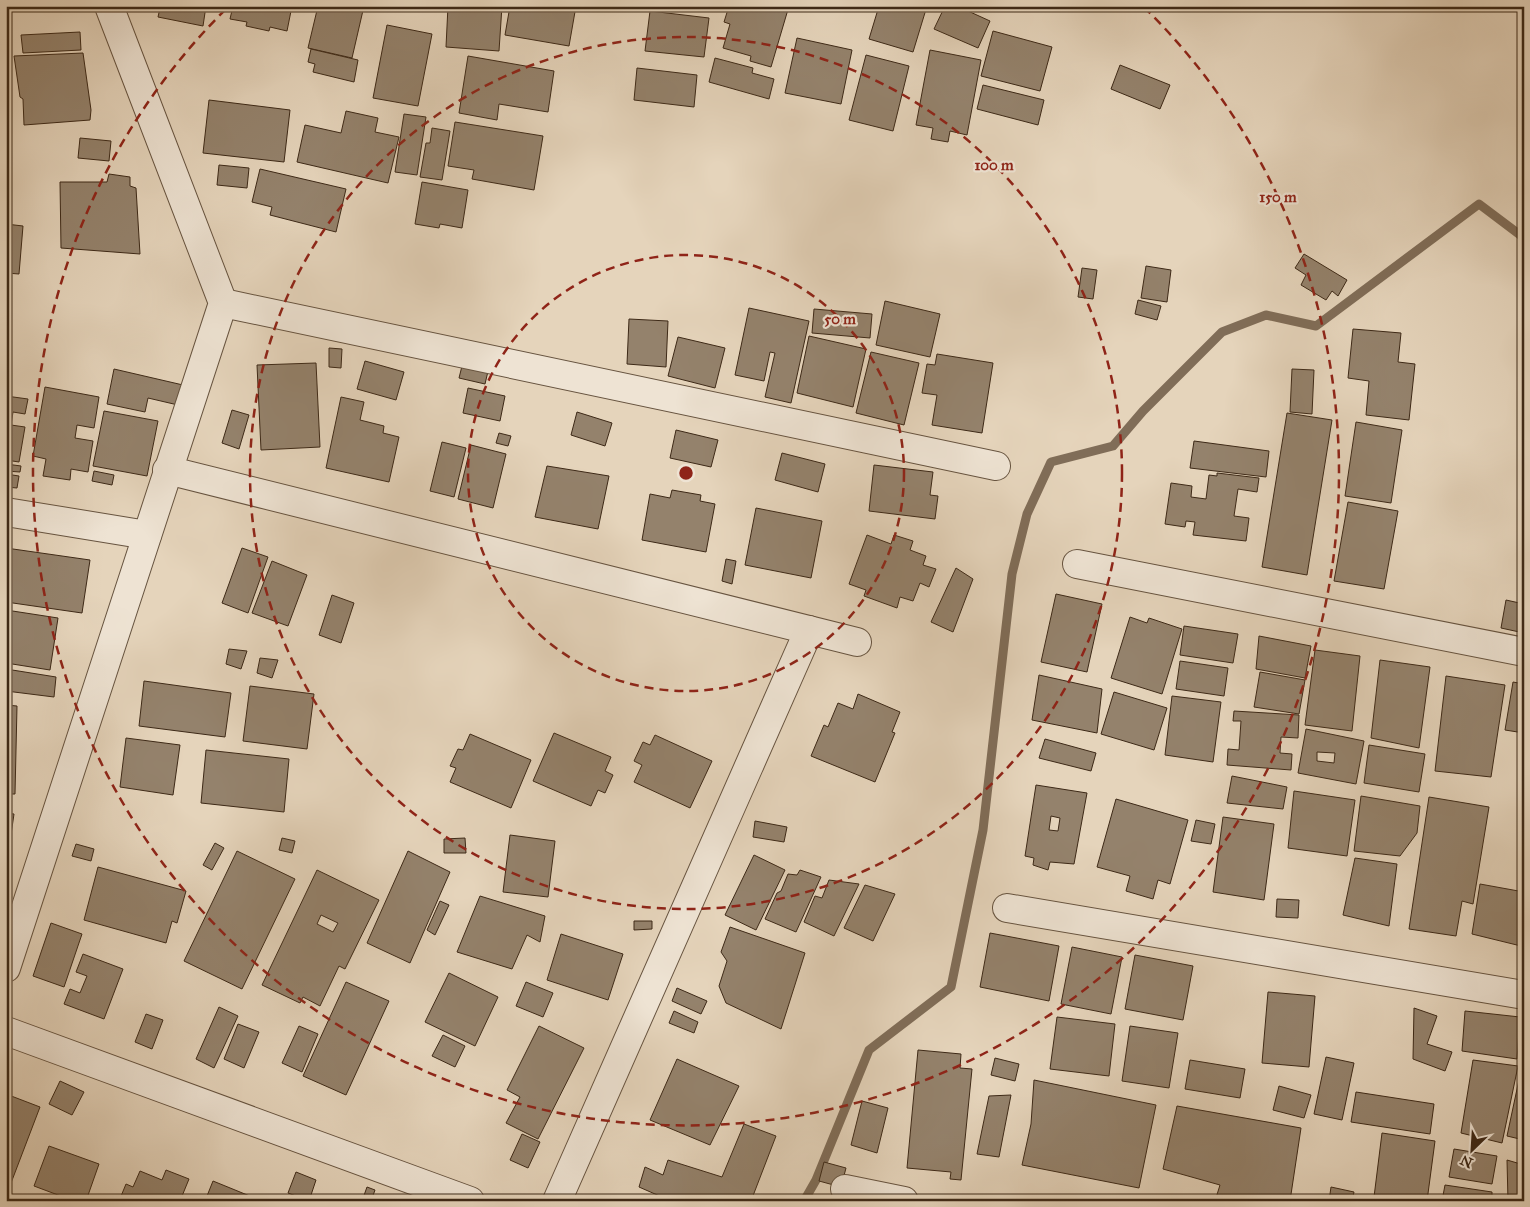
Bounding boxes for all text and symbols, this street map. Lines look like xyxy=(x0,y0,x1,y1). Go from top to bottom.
text: 100 m xyxy=(974,156,1014,174)
text: 150 m xyxy=(1259,188,1297,206)
text: 50 m xyxy=(824,310,856,328)
centre of rings xyxy=(677,464,695,482)
north arrow xyxy=(1448,1124,1498,1174)
text: N xyxy=(1458,1151,1476,1172)

